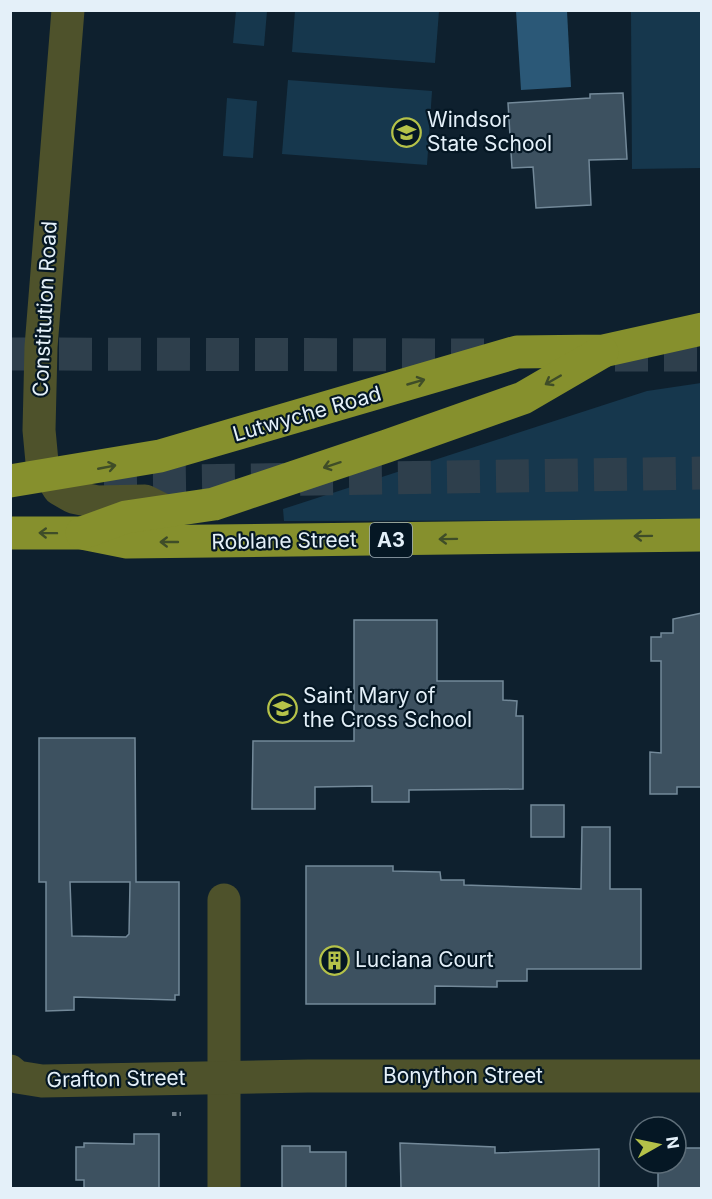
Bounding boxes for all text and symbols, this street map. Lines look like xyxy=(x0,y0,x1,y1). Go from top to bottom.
place label: Windsor State School xyxy=(427,107,552,156)
school or university icon: Windsor State School xyxy=(390,116,422,148)
street label: Constitution Road xyxy=(27,220,62,398)
one-way arrow xyxy=(545,375,562,387)
one-way arrow xyxy=(406,376,425,387)
street label: Lutwyche Road xyxy=(230,380,384,447)
one-way arrow xyxy=(323,460,342,471)
one-way arrow xyxy=(96,461,116,472)
road number: A3 xyxy=(370,523,412,557)
one-way arrow xyxy=(38,527,58,539)
street label: Roblane Street xyxy=(211,527,357,554)
one-way arrow xyxy=(634,530,654,542)
one-way arrow xyxy=(439,533,459,545)
one-way arrow xyxy=(160,536,180,548)
place label: Saint Mary of the Cross School xyxy=(303,683,472,732)
school or university icon: Saint Mary of the Cross School xyxy=(266,692,298,724)
building icon: Luciana Court xyxy=(318,944,350,976)
place label: Luciana Court xyxy=(355,947,494,972)
street label: Bonython Street xyxy=(383,1063,543,1088)
street label: Grafton Street xyxy=(46,1065,186,1092)
north arrow xyxy=(628,1115,688,1175)
text: N xyxy=(662,1135,684,1150)

